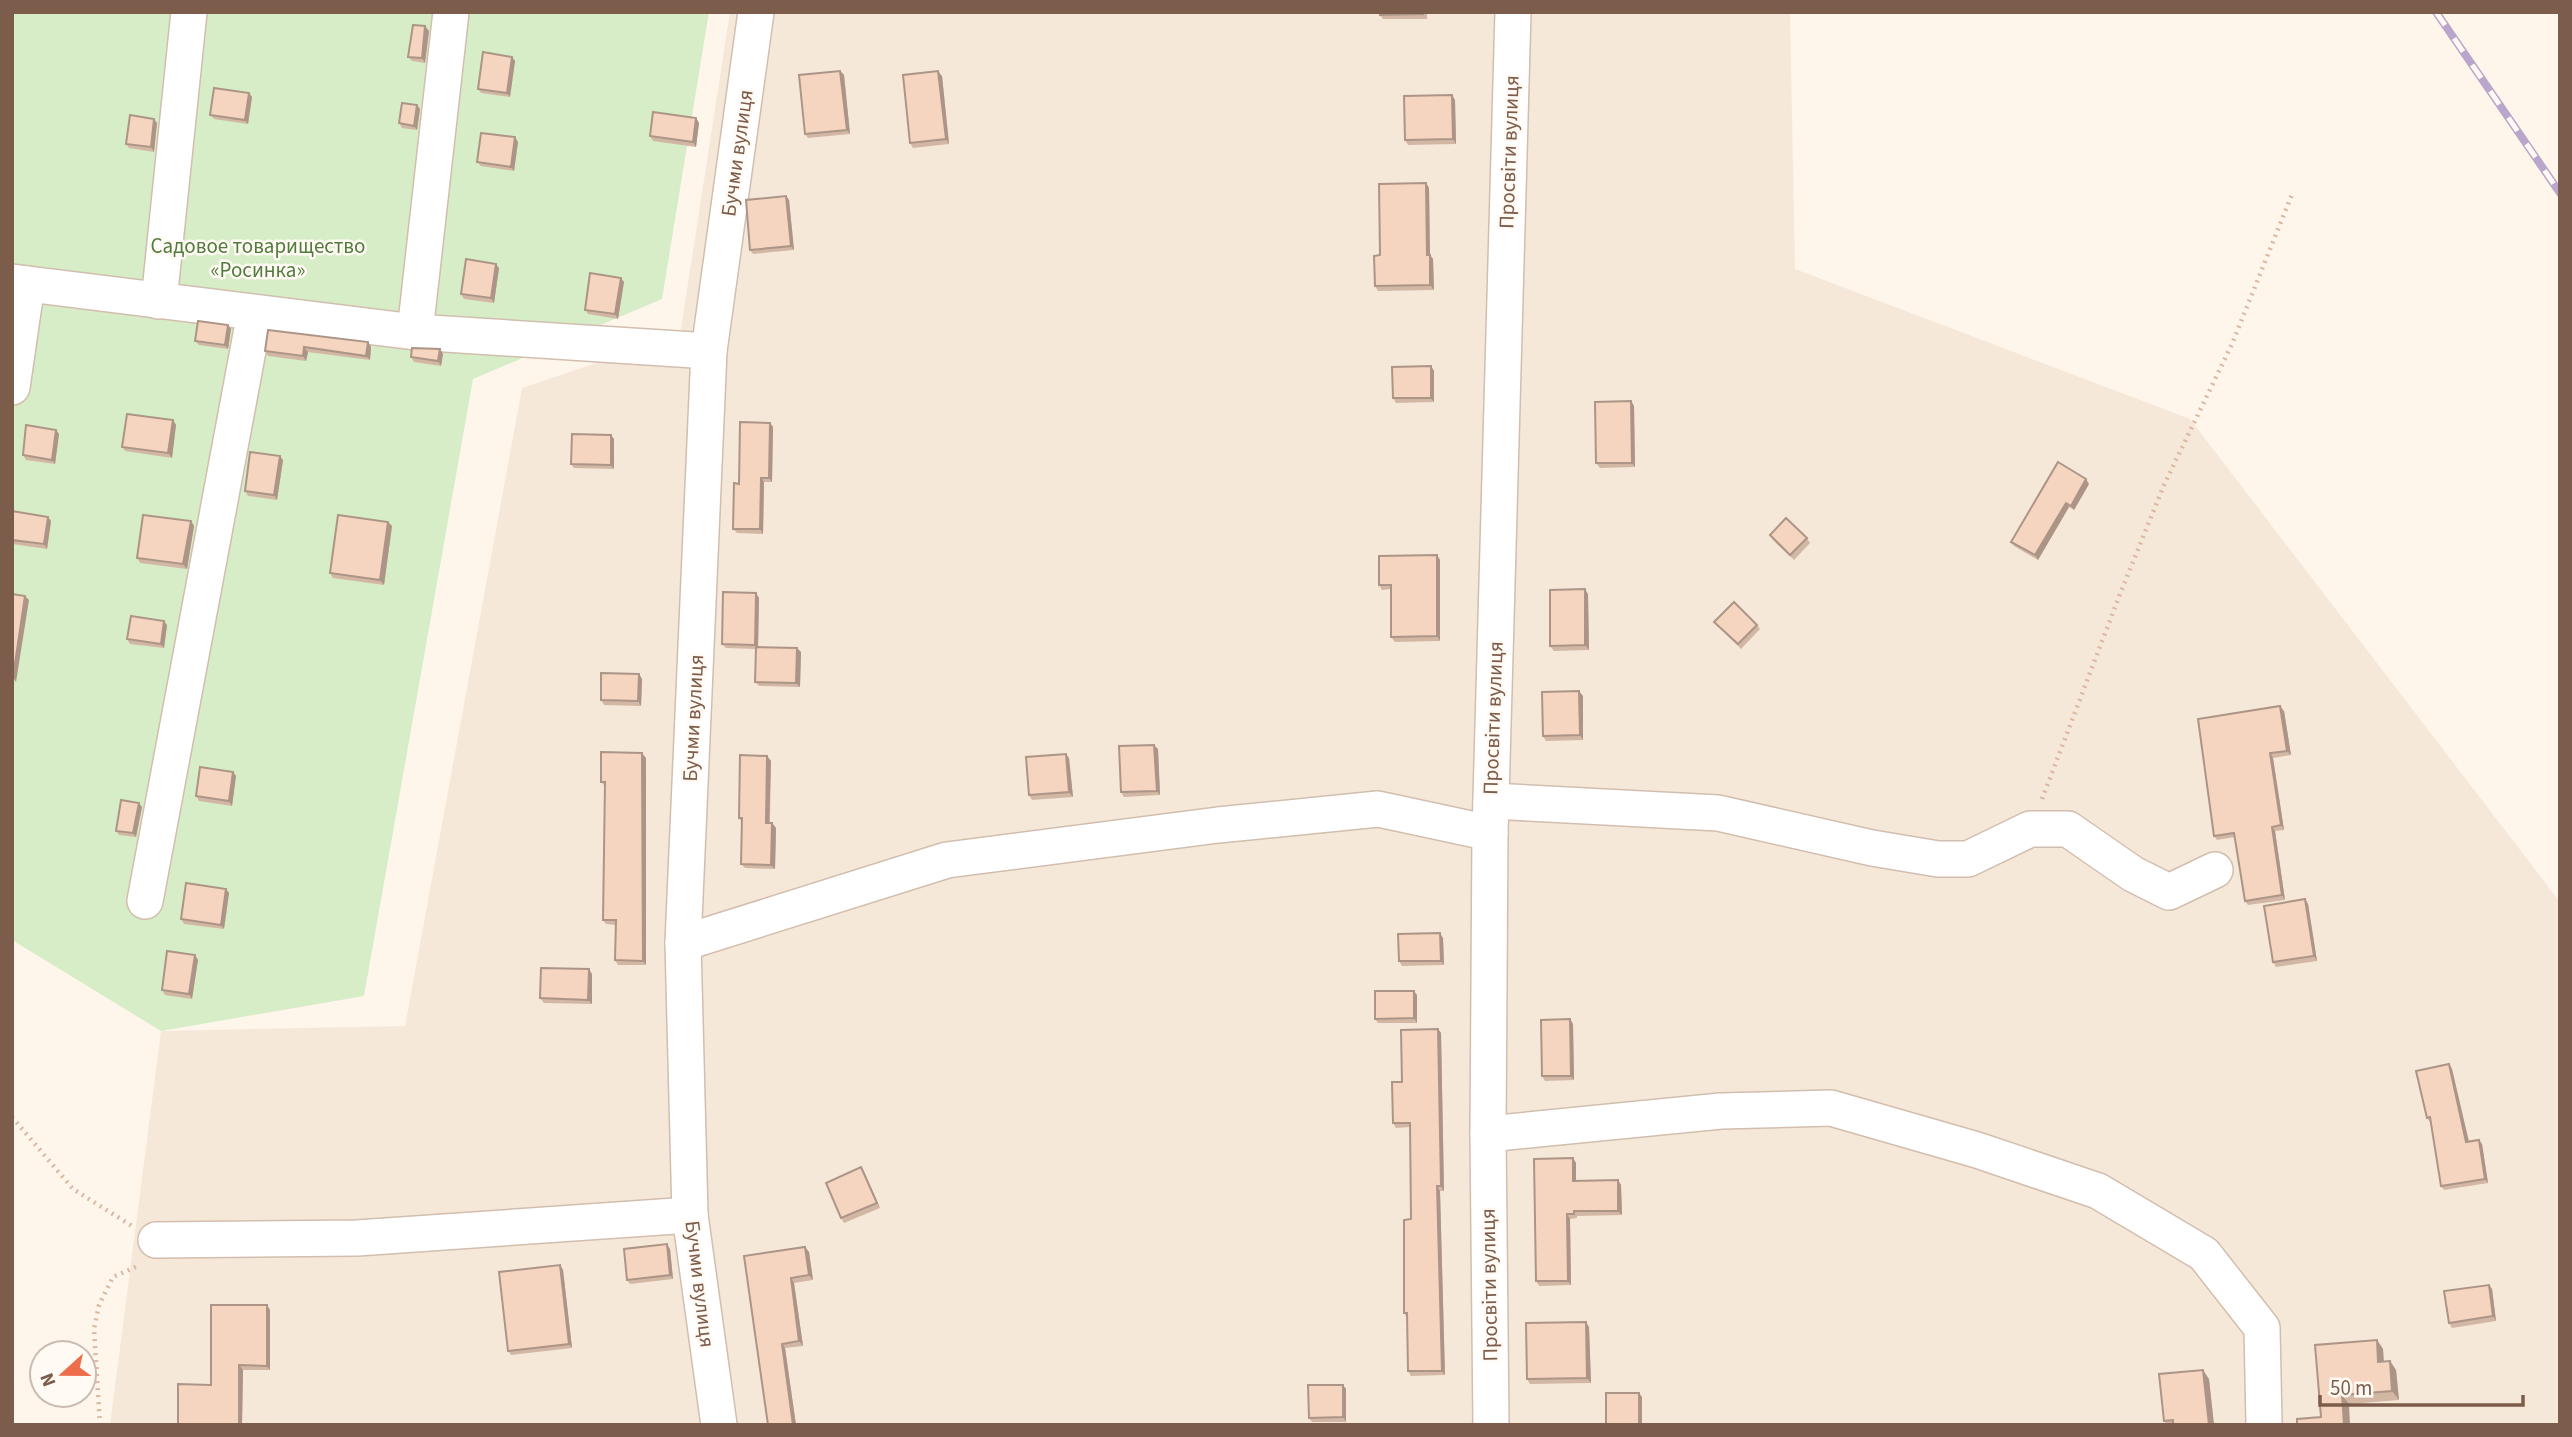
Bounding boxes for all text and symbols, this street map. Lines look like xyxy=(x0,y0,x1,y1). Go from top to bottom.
street label: Просвіти вулиця xyxy=(1491,75,1527,229)
street label: Бучми вулиця xyxy=(713,88,761,218)
park label: Садовое товарищество «Росинка» xyxy=(151,231,365,285)
street label: Просвіти вулиця xyxy=(1475,641,1511,795)
street label: Бучми вулиця xyxy=(675,653,711,783)
street label: Просвіти вулиця xyxy=(1473,1208,1505,1362)
street label: Бучми вулиця xyxy=(677,1219,723,1349)
north arrow xyxy=(28,1339,98,1409)
scale bar xyxy=(2320,1364,2523,1408)
text: N xyxy=(34,1369,63,1390)
text: 50 m xyxy=(2330,1373,2372,1403)

